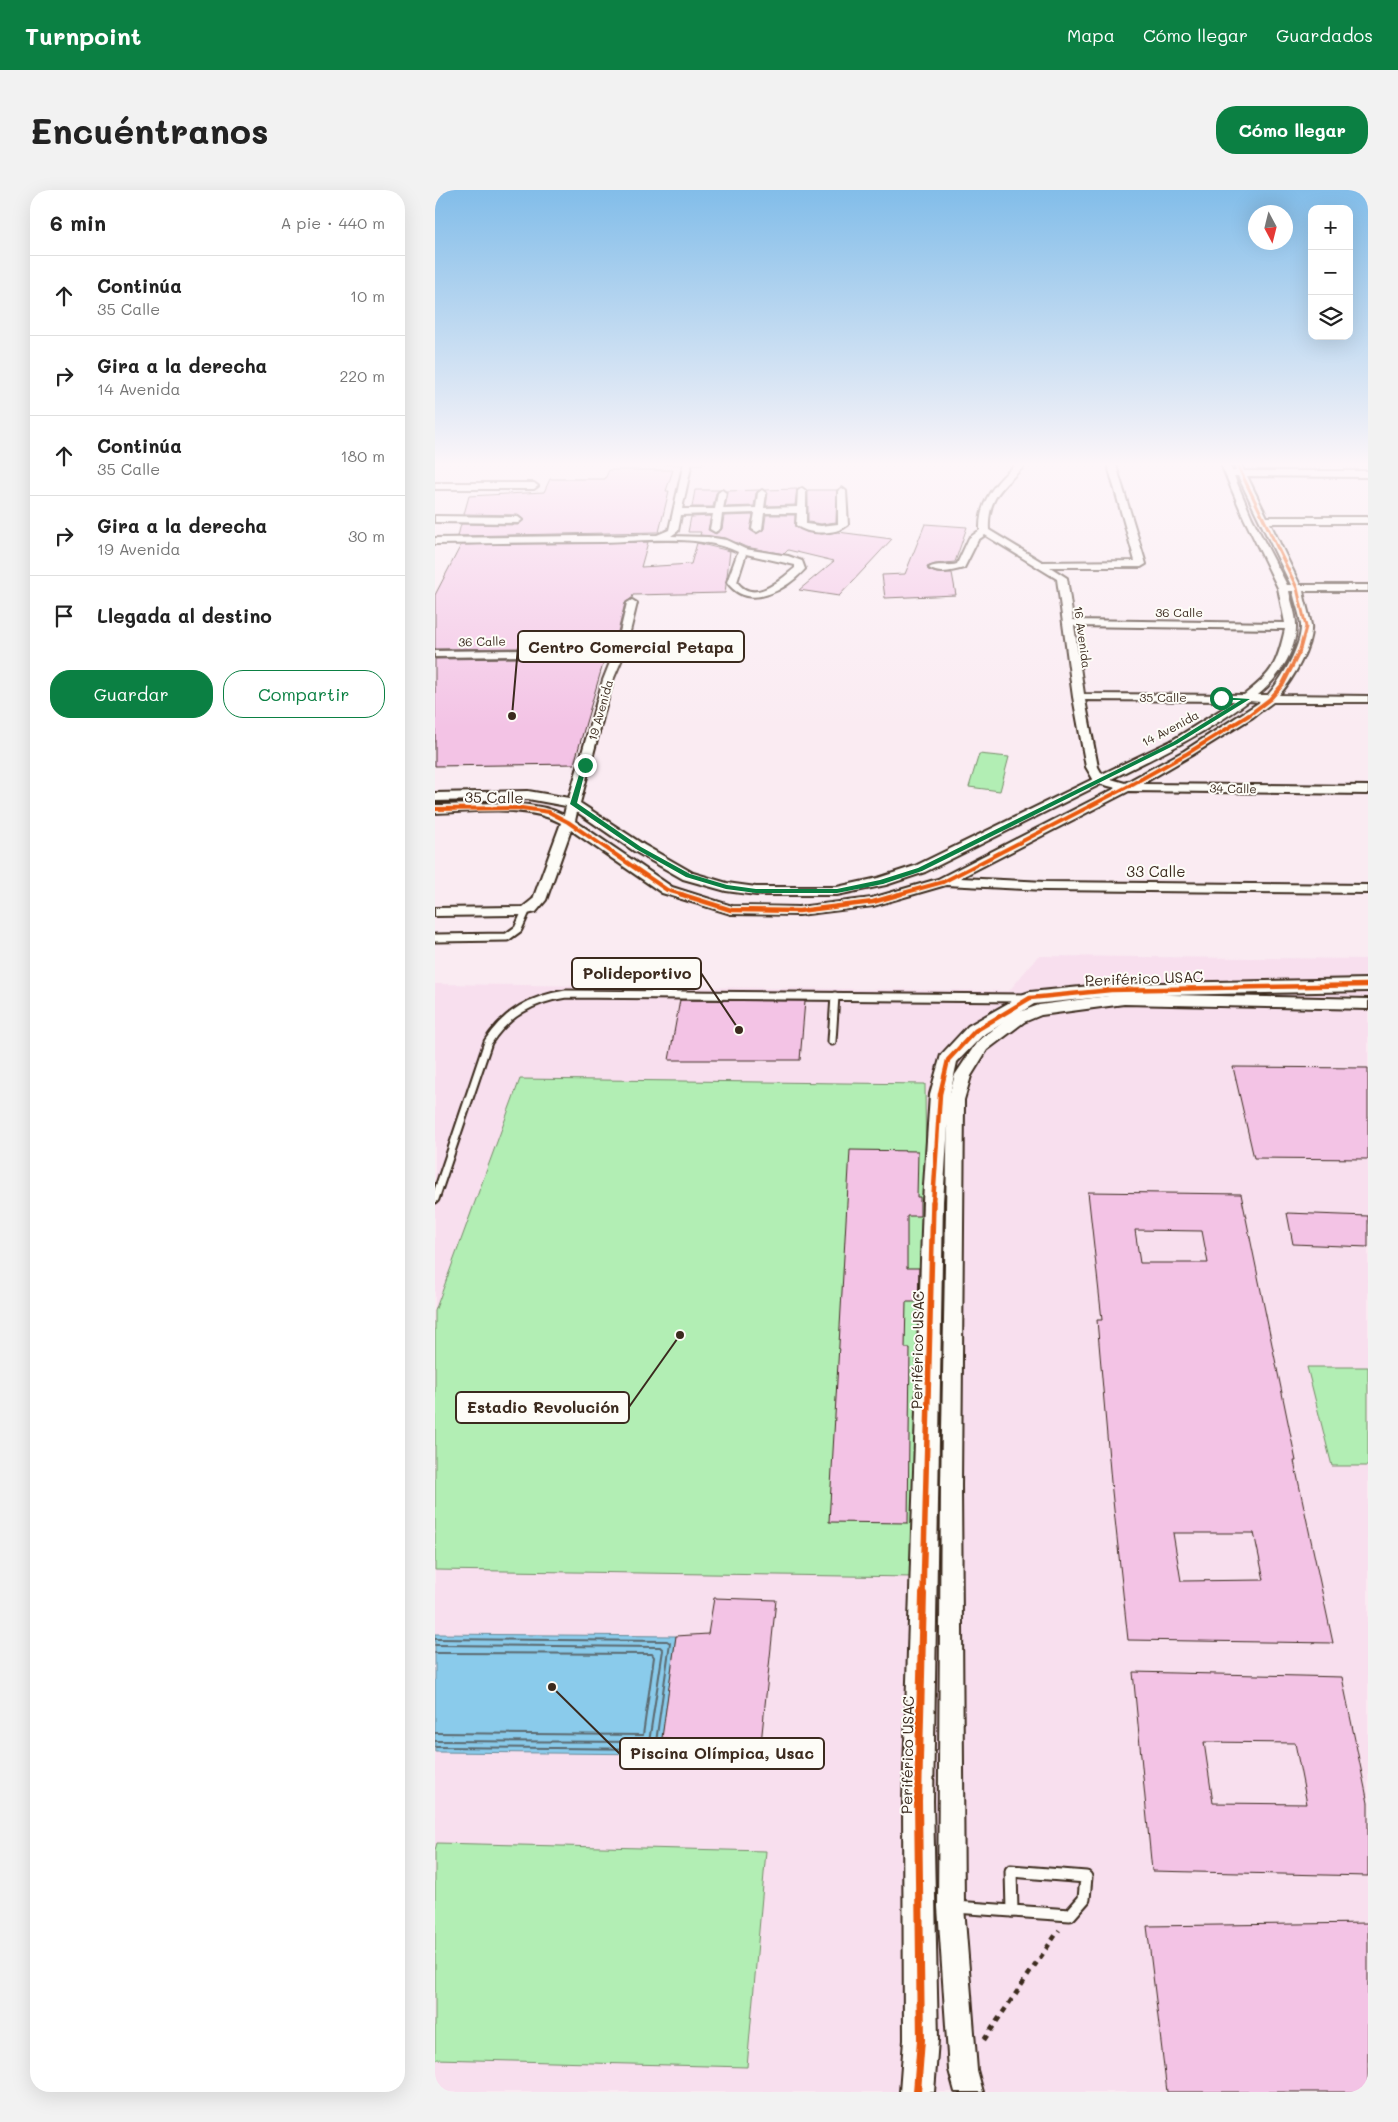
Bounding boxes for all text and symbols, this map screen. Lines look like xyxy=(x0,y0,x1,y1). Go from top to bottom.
text: Turnpoint xyxy=(25,20,141,51)
text: Mapa xyxy=(1067,23,1115,47)
text: Cómo llegar xyxy=(1143,23,1248,47)
text: Guardados xyxy=(1276,23,1373,47)
button: Cómo llegar xyxy=(1216,106,1368,154)
text: Encuéntranos xyxy=(30,107,269,153)
north arrow xyxy=(1248,205,1293,250)
map controls xyxy=(1308,205,1353,340)
button: + xyxy=(1308,205,1353,250)
text: 6 min xyxy=(50,209,106,236)
text: A pie · 440 m xyxy=(280,212,385,233)
button: − xyxy=(1308,250,1353,295)
text: Continúa xyxy=(97,273,182,298)
icon: ahead xyxy=(50,282,78,310)
text: 10 m xyxy=(350,285,385,306)
button: layers xyxy=(1308,295,1353,340)
text: 35 Calle xyxy=(97,298,160,319)
text: Gira a la derecha xyxy=(97,353,267,378)
icon: right xyxy=(50,362,78,390)
text: 220 m xyxy=(339,365,385,386)
text: 14 Avenida xyxy=(97,378,180,399)
text: Continúa xyxy=(97,433,182,458)
icon: ahead xyxy=(50,442,78,470)
text: 180 m xyxy=(340,445,385,466)
text: 35 Calle xyxy=(97,458,160,479)
text: Gira a la derecha xyxy=(97,513,267,538)
icon: right xyxy=(50,522,78,550)
text: 30 m xyxy=(348,525,385,546)
text: 19 Avenida xyxy=(97,538,180,559)
icon: arrive xyxy=(50,602,78,630)
text: Llegada al destino xyxy=(97,603,272,628)
street label: 36 Calle xyxy=(1155,604,1203,620)
street label: 16 Avenida xyxy=(1071,605,1095,669)
callout: Centro Comercial Petapa xyxy=(518,631,744,662)
street label: 36 Calle xyxy=(458,633,506,649)
text: Centro Comercial Petapa xyxy=(528,636,734,657)
button: Guardar xyxy=(50,670,213,718)
button: Compartir xyxy=(223,670,385,718)
street label: 19 Avenida xyxy=(584,678,616,742)
route start xyxy=(1210,687,1233,710)
street label: 35 Calle xyxy=(1139,689,1187,705)
street label: 14 Avenida xyxy=(1139,706,1201,750)
route end xyxy=(574,754,597,777)
street label: 34 Calle xyxy=(1209,780,1257,796)
street label: 35 Calle xyxy=(464,786,524,808)
street label: 33 Calle xyxy=(1126,861,1186,881)
callout: Polideportivo xyxy=(572,958,701,989)
text: Polideportivo xyxy=(582,962,692,983)
street label: Periférico USAC xyxy=(1084,966,1204,990)
street label: Periférico USAC xyxy=(906,1290,928,1409)
callout: Estadio Revolución xyxy=(456,1392,629,1423)
text: Estadio Revolución xyxy=(467,1396,619,1417)
street label: Periférico USAC xyxy=(896,1695,918,1814)
callout: Piscina Olímpica, Usac xyxy=(620,1738,824,1769)
text: Piscina Olímpica, Usac xyxy=(630,1742,814,1763)

